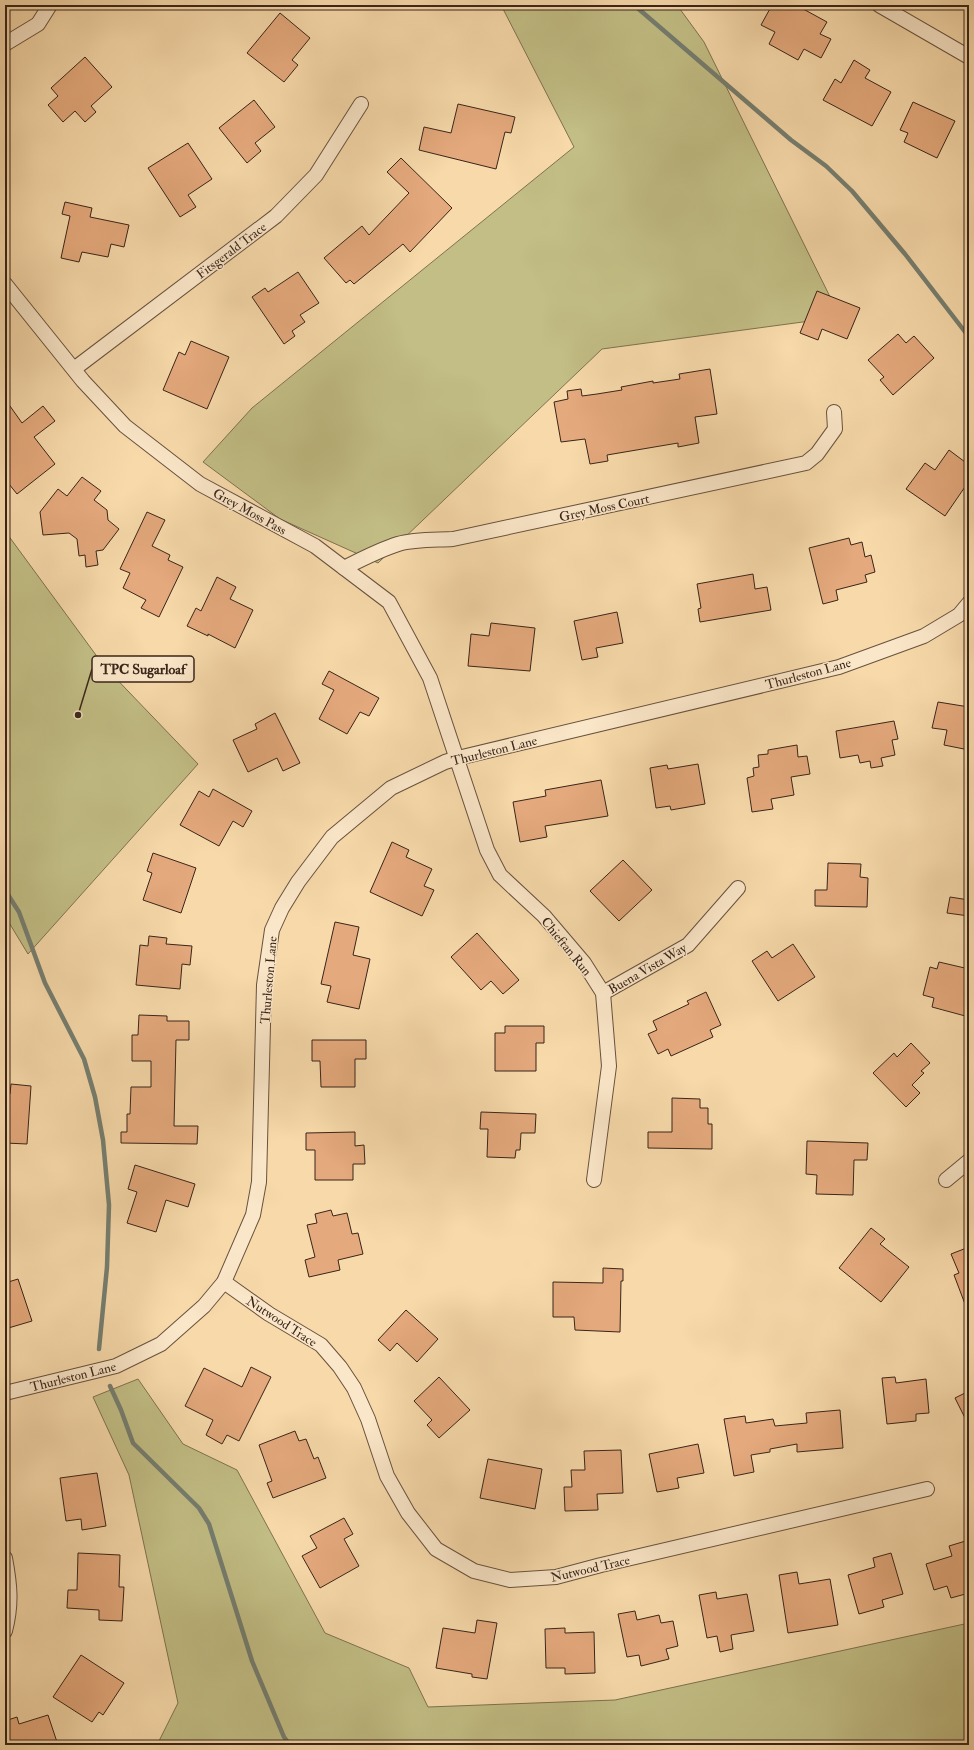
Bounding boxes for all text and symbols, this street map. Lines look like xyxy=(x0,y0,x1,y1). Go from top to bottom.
street label: Fitsgerald Trace xyxy=(193,219,270,282)
street label: Grey Moss Pass xyxy=(210,485,289,540)
street label: Grey Moss Court xyxy=(558,491,651,526)
street label: Thurleston Lane xyxy=(764,655,853,693)
callout: TPC Sugarloaf xyxy=(92,656,194,682)
text: TPC Sugarloaf xyxy=(99,661,188,679)
street label: Thurleston Lane xyxy=(450,732,539,769)
street label: Chieftan Run xyxy=(538,914,595,979)
street label: Thurleston Lane xyxy=(257,935,281,1025)
street label: Buena Vista Way xyxy=(605,940,690,999)
street label: Nutwood Trace xyxy=(243,1293,320,1351)
street label: Thurleston Lane xyxy=(29,1358,118,1395)
street label: Nutwood Trace xyxy=(549,1552,632,1586)

